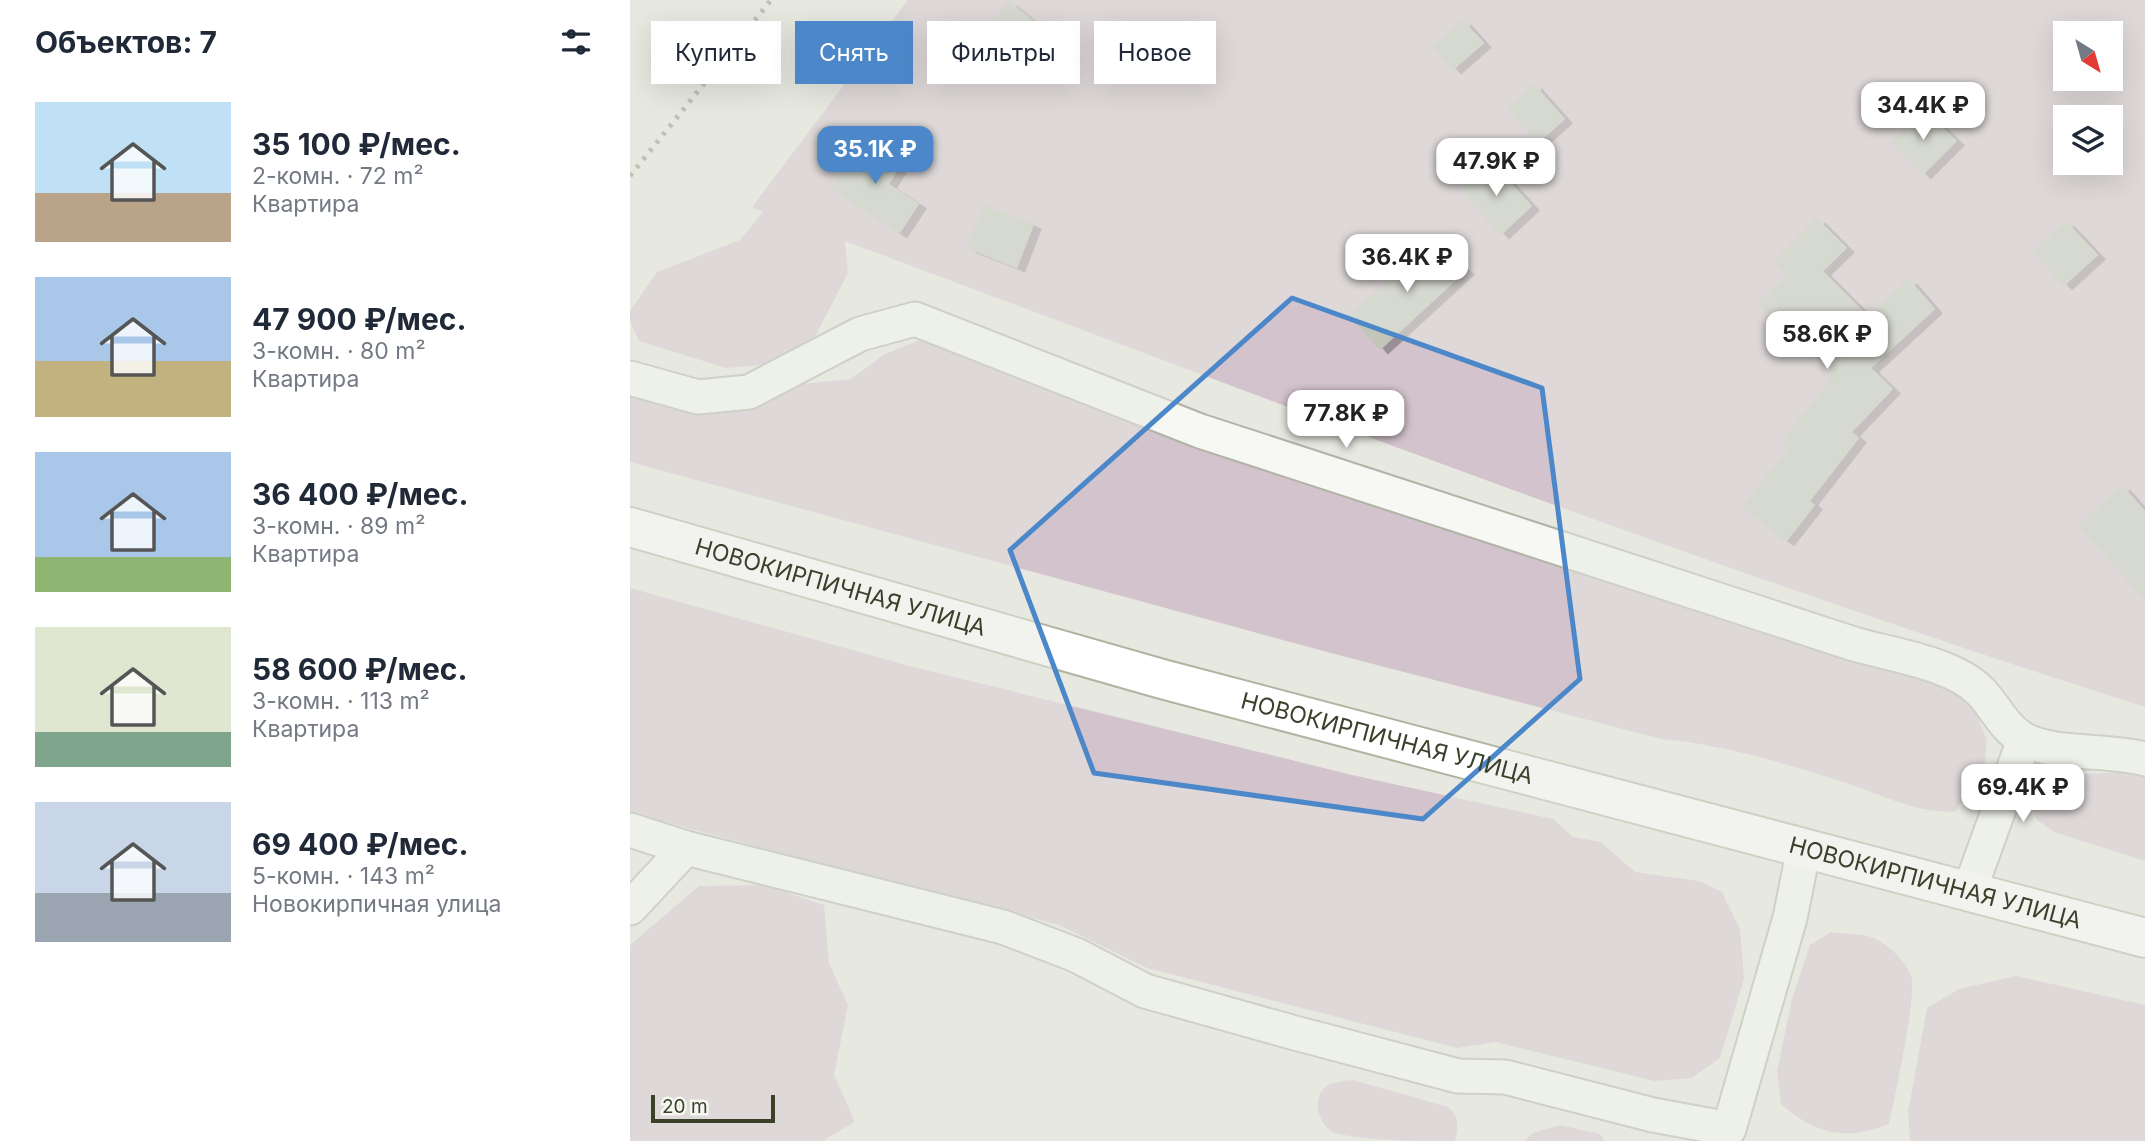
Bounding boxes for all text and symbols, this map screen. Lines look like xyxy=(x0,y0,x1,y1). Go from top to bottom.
chip: Купить xyxy=(651,21,781,84)
chip: Снять xyxy=(795,21,913,84)
chip: Фильтры xyxy=(927,21,1080,84)
chip: Новое xyxy=(1094,21,1216,84)
north arrow xyxy=(2053,21,2123,91)
map controls xyxy=(2053,21,2123,175)
icon: filters xyxy=(557,23,595,61)
text: Объектов: 7 xyxy=(35,24,217,60)
pin: 34.4K ₽ xyxy=(1858,82,1988,142)
text: 34.4K ₽ xyxy=(1877,91,1969,119)
button: layers xyxy=(2053,105,2123,175)
text: 35 100 ₽/мес. xyxy=(252,126,461,162)
pin: 35.1K ₽ xyxy=(810,127,940,186)
icon: home xyxy=(91,130,175,214)
text: 35.1K ₽ xyxy=(833,135,917,163)
pin: 47.9K ₽ xyxy=(1431,138,1561,198)
text: 47.9K ₽ xyxy=(1452,147,1540,175)
text: 2-комн. · 72 m² xyxy=(252,162,424,190)
text: Квартира xyxy=(252,190,359,218)
pin: 36.4K ₽ xyxy=(1342,234,1472,294)
text: 36.4K ₽ xyxy=(1361,243,1453,271)
text: 47 900 ₽/мес. xyxy=(252,301,467,337)
icon: home xyxy=(91,305,175,389)
pin: 58.6K ₽ xyxy=(1762,312,1892,371)
text: 58.6K ₽ xyxy=(1782,320,1872,348)
text: 3-комн. · 80 m² xyxy=(252,337,426,365)
text: Квартира xyxy=(252,365,359,393)
pin: 77.8K ₽ xyxy=(1281,391,1411,450)
text: 77.8K ₽ xyxy=(1303,399,1389,427)
text: 36 400 ₽/мес. xyxy=(252,476,468,512)
icon: home xyxy=(91,480,175,564)
text: 3-комн. · 89 m² xyxy=(252,512,425,540)
street label: НОВОКИРПИЧНАЯ УЛИЦА xyxy=(692,532,989,642)
text: Квартира xyxy=(252,540,359,568)
text: 58 600 ₽/мес. xyxy=(252,651,467,687)
icon: home xyxy=(91,655,175,739)
street label: НОВОКИРПИЧНАЯ УЛИЦА xyxy=(1238,686,1536,790)
text: 3-комн. · 113 m² xyxy=(252,687,430,715)
text: Квартира xyxy=(252,715,359,743)
pin: 69.4K ₽ xyxy=(1958,764,2088,824)
text: 69.4K ₽ xyxy=(1977,773,2069,801)
text: 69 400 ₽/мес. xyxy=(252,826,469,862)
icon: home xyxy=(91,830,175,914)
street label: НОВОКИРПИЧНАЯ УЛИЦА xyxy=(1786,831,2085,935)
text: 5-комн. · 143 m² xyxy=(252,862,435,890)
text: Новокирпичная улица xyxy=(252,890,501,918)
scale bar xyxy=(651,1092,775,1124)
text: 20 m xyxy=(662,1095,708,1118)

